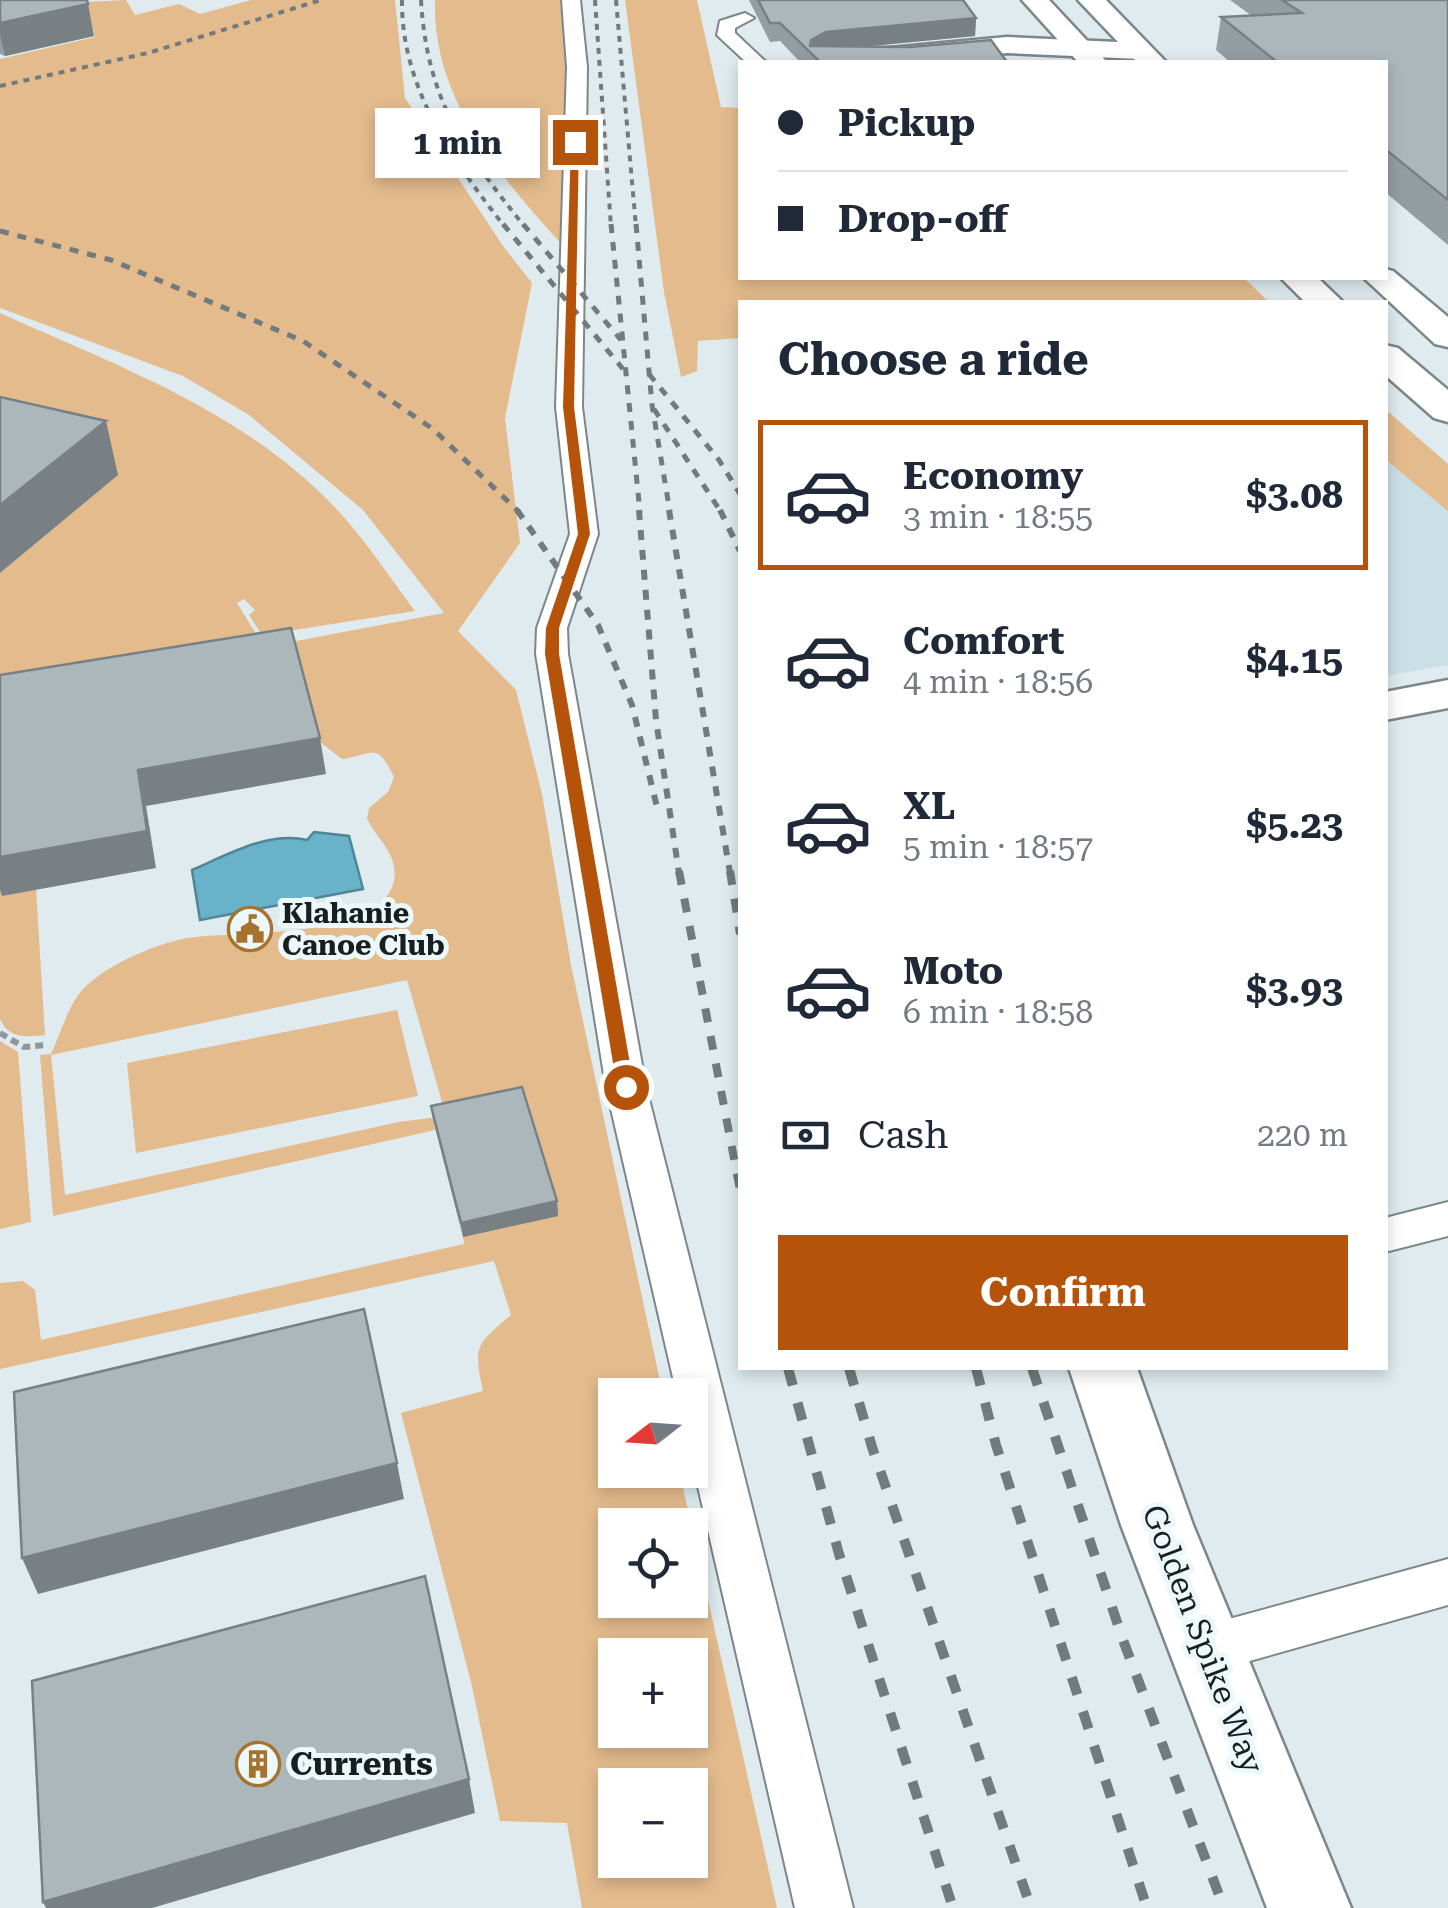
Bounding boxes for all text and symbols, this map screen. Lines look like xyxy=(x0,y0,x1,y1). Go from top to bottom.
text: Pickup xyxy=(838,101,975,145)
callout: 1 min xyxy=(375,107,540,177)
route end xyxy=(553,120,598,165)
text: 1 min xyxy=(413,124,502,162)
text: Drop-off xyxy=(838,197,1008,241)
text: Choose a ride xyxy=(778,333,1089,386)
icon: car xyxy=(783,450,873,540)
text: Economy xyxy=(903,454,1083,498)
text: $3.08 xyxy=(1246,473,1343,517)
text: 3 min · 18:55 xyxy=(903,498,1093,536)
icon: car xyxy=(783,615,873,705)
text: Comfort xyxy=(903,619,1064,663)
text: $4.15 xyxy=(1246,638,1343,682)
text: 4 min · 18:56 xyxy=(903,663,1093,701)
icon: car xyxy=(783,780,873,870)
text: XL xyxy=(903,784,955,828)
text: $5.23 xyxy=(1246,803,1343,847)
text: 5 min · 18:57 xyxy=(903,828,1093,866)
place label: Klahanie Canoe Club xyxy=(282,897,445,962)
public building icon: Klahanie Canoe Club xyxy=(227,906,273,952)
icon: car xyxy=(783,945,873,1035)
text: Moto xyxy=(903,949,1003,993)
text: $3.93 xyxy=(1246,968,1343,1012)
text: 6 min · 18:58 xyxy=(903,993,1093,1031)
route start xyxy=(604,1065,649,1110)
icon: cash xyxy=(778,1108,833,1163)
text: Cash xyxy=(858,1113,948,1157)
text: 220 m xyxy=(1257,1116,1348,1154)
button: Confirm xyxy=(778,1235,1348,1350)
north arrow xyxy=(598,1378,708,1488)
map controls xyxy=(598,1378,708,1878)
street label: Golden Spike Way xyxy=(1134,1499,1272,1779)
button: locate xyxy=(598,1508,708,1618)
button: + xyxy=(598,1638,708,1748)
building icon: Currents xyxy=(235,1741,281,1787)
place label: Currents xyxy=(290,1745,433,1783)
button: − xyxy=(598,1768,708,1878)

